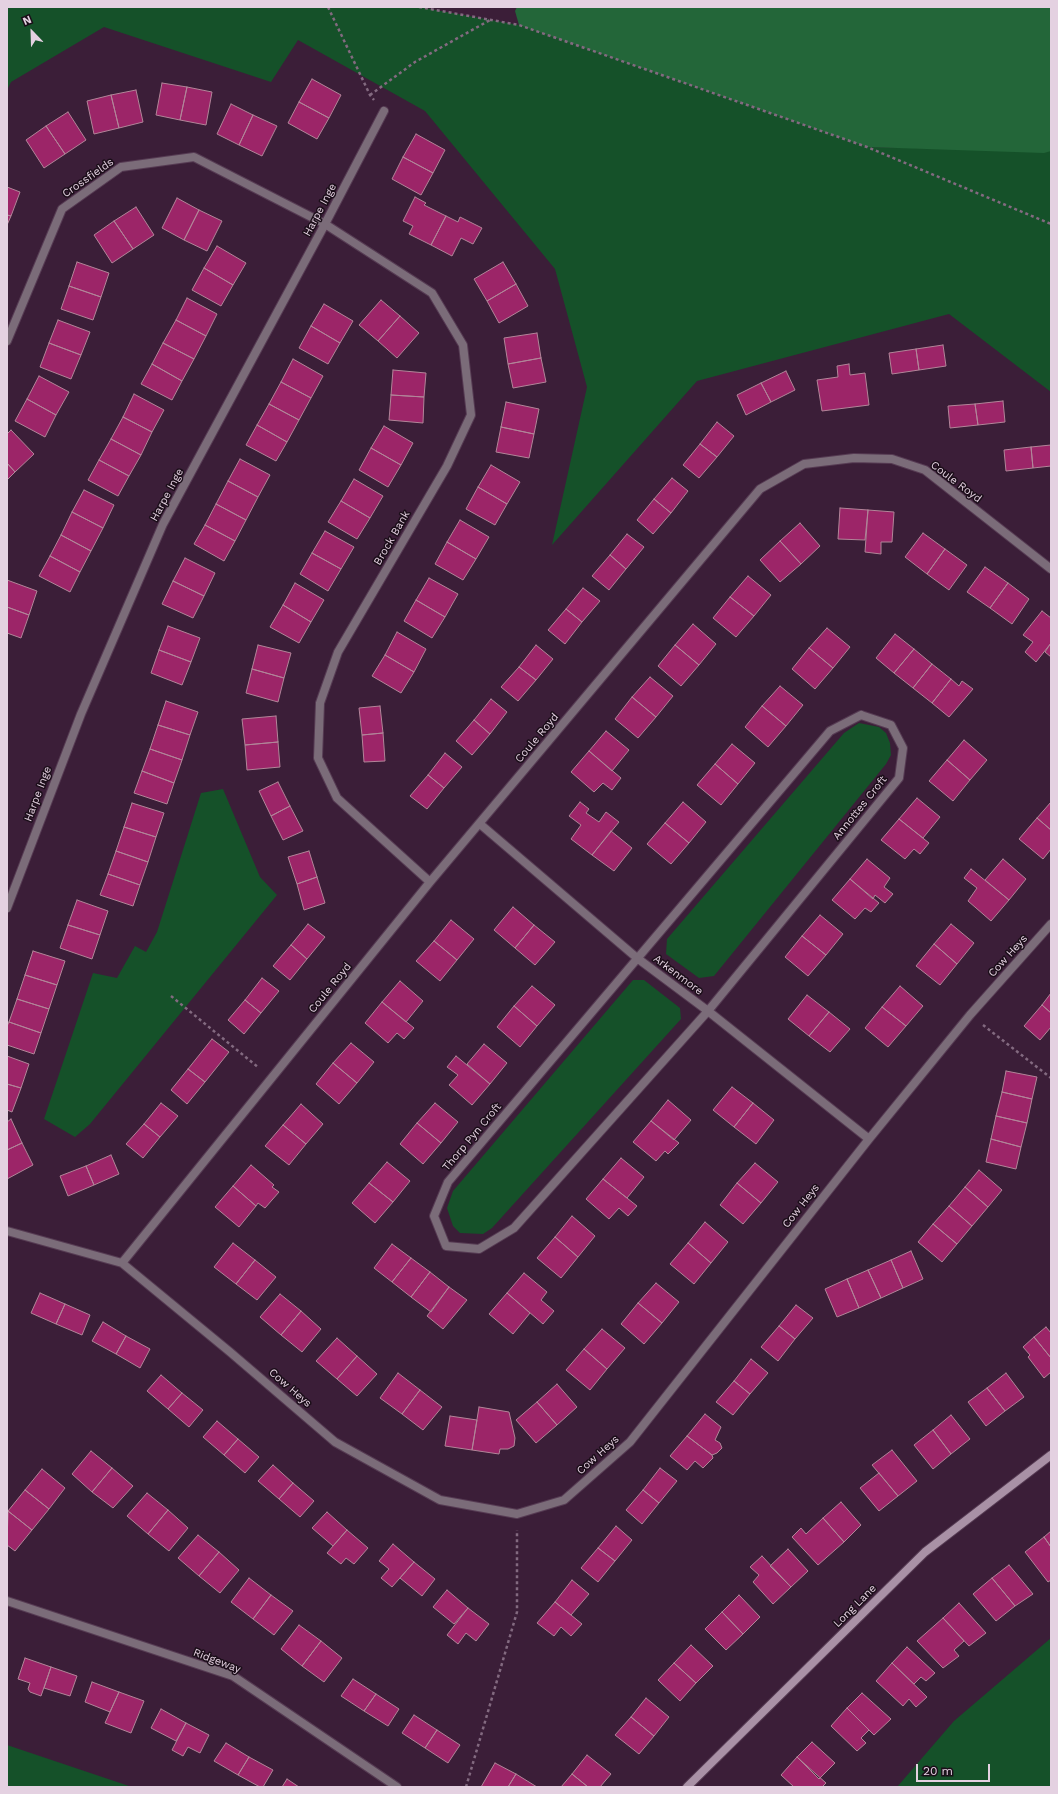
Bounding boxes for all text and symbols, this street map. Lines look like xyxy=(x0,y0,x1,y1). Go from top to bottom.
north arrow xyxy=(12,12,52,52)
text: N xyxy=(21,13,33,28)
street label: Crossfields xyxy=(60,155,116,201)
street label: Harpe Inge xyxy=(301,181,339,239)
street label: Coule Royd xyxy=(928,459,984,505)
street label: Harpe Inge xyxy=(148,466,186,524)
street label: Brock Bank xyxy=(371,508,413,568)
street label: Coule Royd xyxy=(512,711,562,765)
street label: Harpe Inge xyxy=(21,765,55,823)
street label: Annottes Croft xyxy=(830,773,890,843)
street label: Cow Heys xyxy=(986,932,1030,980)
street label: Arkenmore xyxy=(651,952,705,998)
street label: Coule Royd xyxy=(306,960,354,1016)
street label: Thorp Pyn Croft xyxy=(440,1100,504,1174)
street label: Cow Heys xyxy=(780,1181,822,1231)
street label: Cow Heys xyxy=(266,1366,314,1410)
street label: Cow Heys xyxy=(574,1433,622,1477)
street label: Long Lane xyxy=(831,1582,879,1630)
street label: Ridgeway xyxy=(191,1646,243,1676)
scale bar xyxy=(918,1756,992,1782)
text: 20 m xyxy=(923,1764,953,1778)

